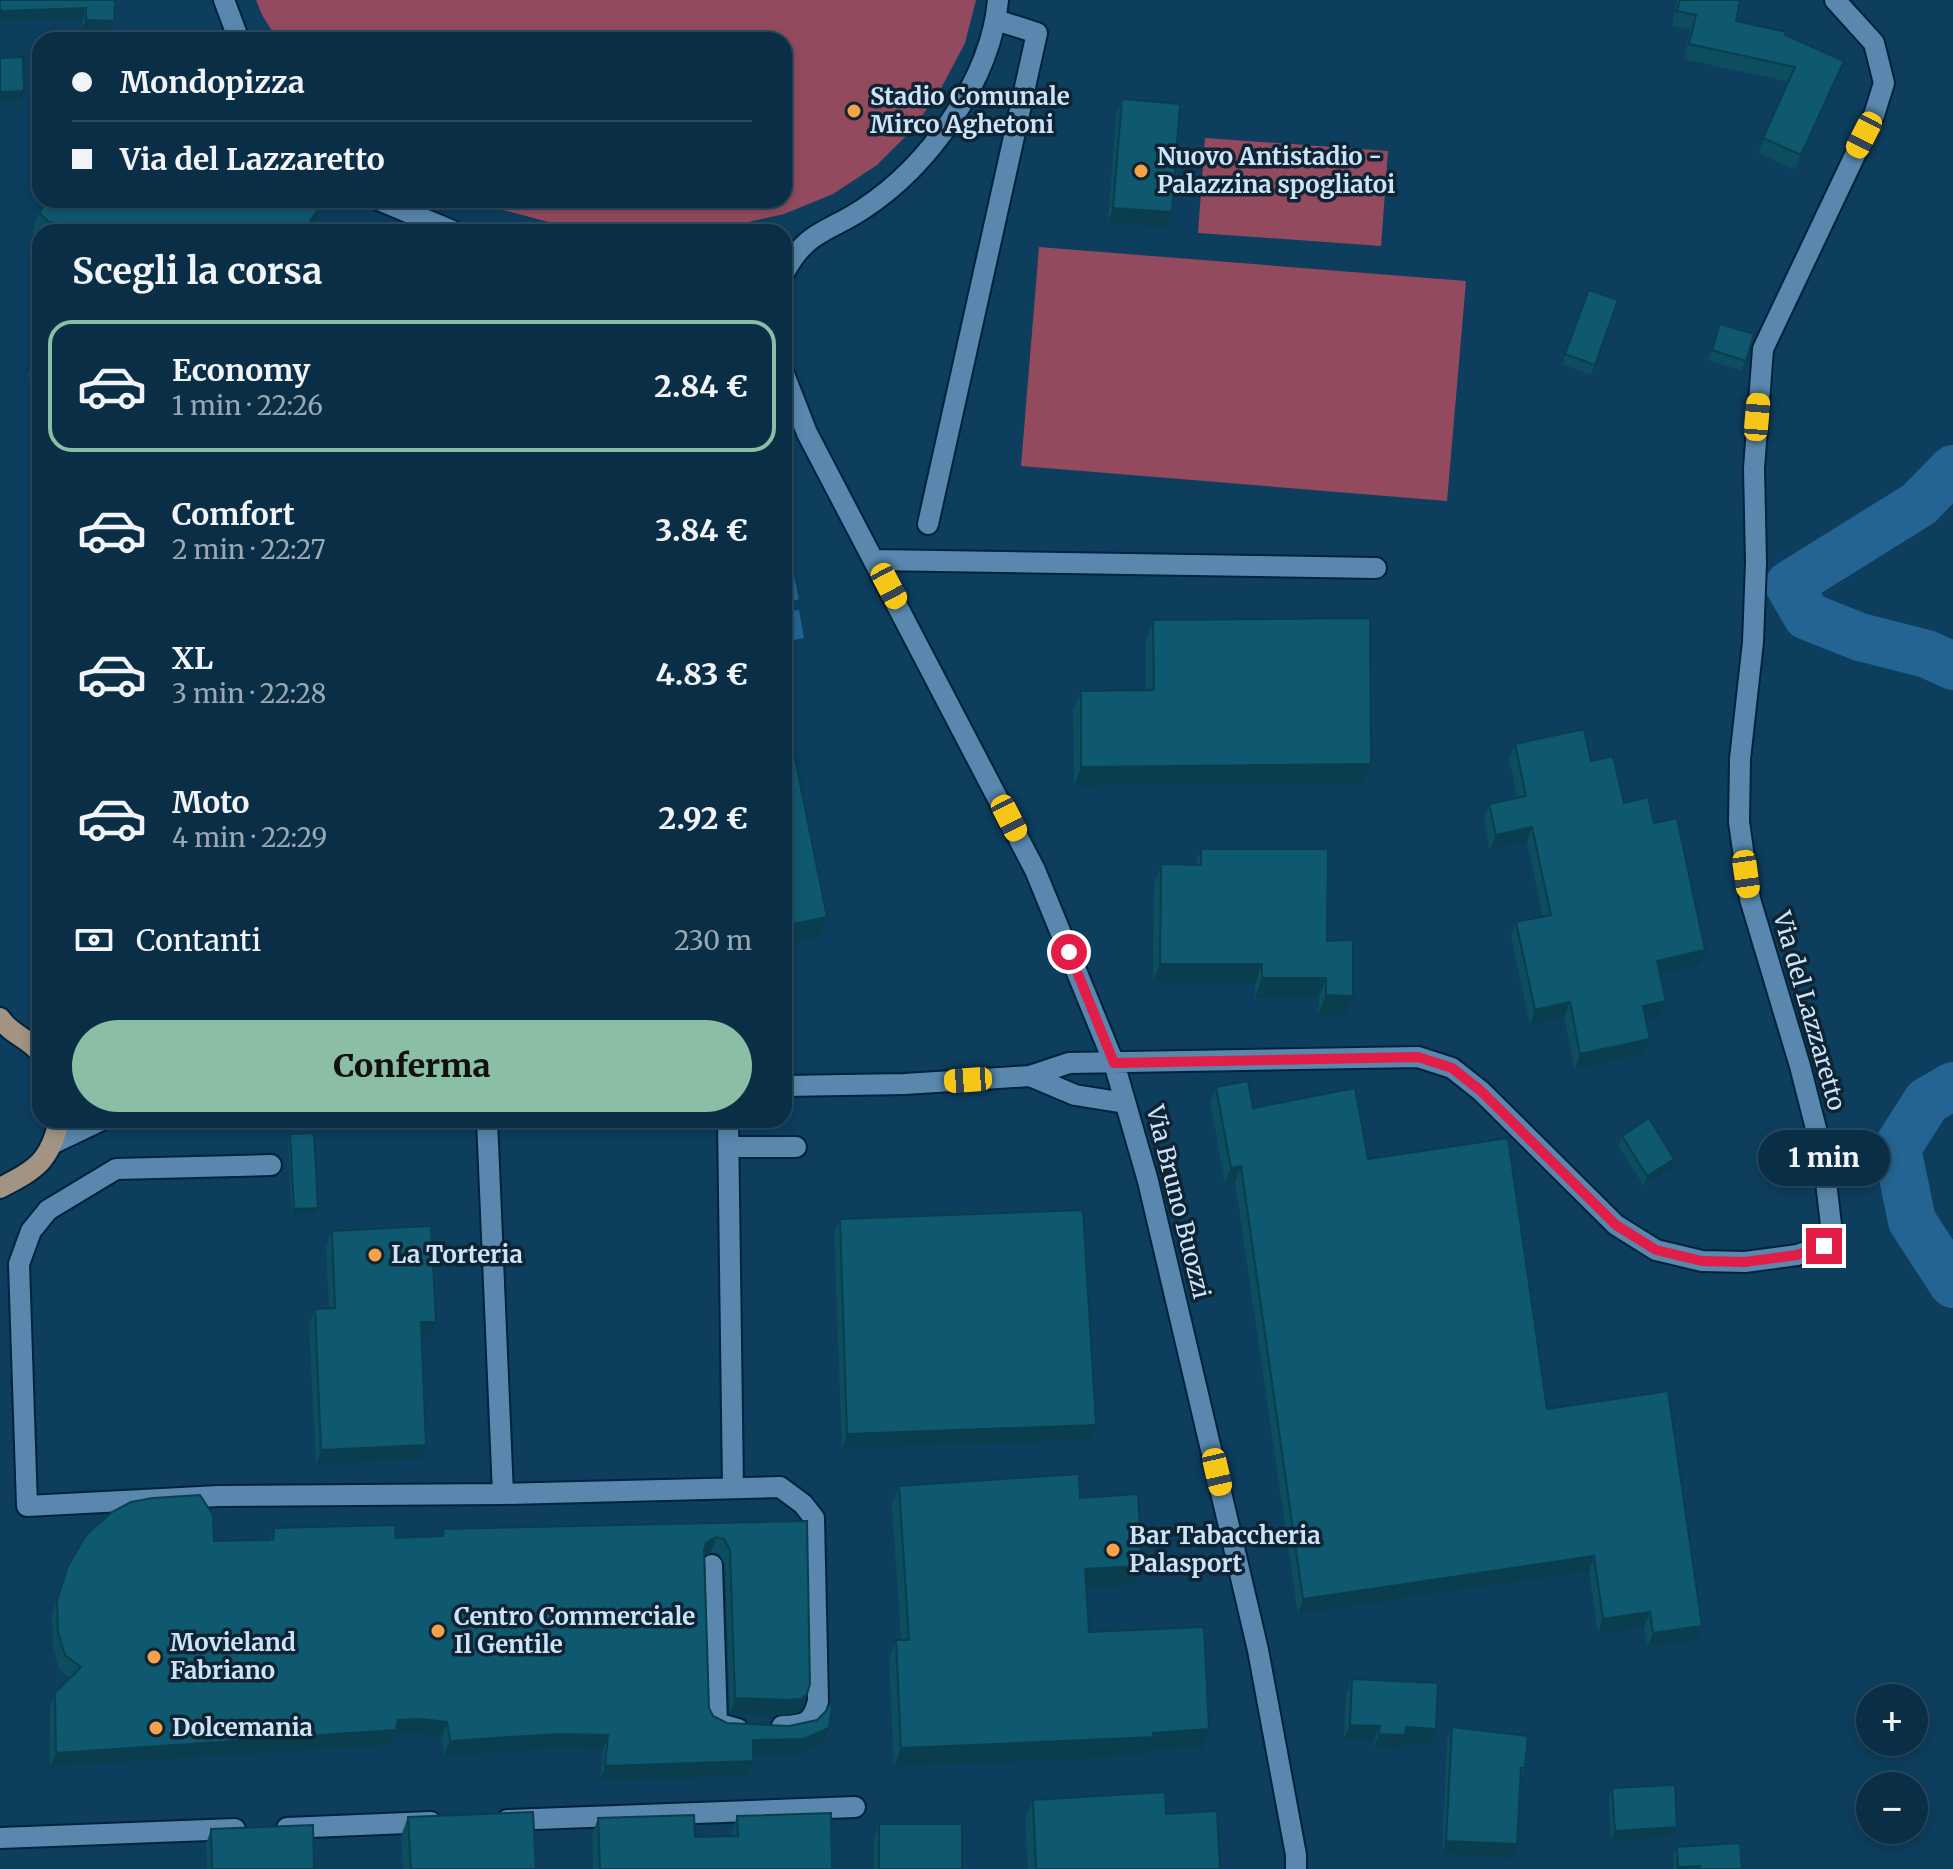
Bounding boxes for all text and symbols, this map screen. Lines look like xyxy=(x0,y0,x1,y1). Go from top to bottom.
text: Mondopizza xyxy=(120,63,305,101)
place label: Stadio Comunale Mirco Aghetoni xyxy=(870,81,1070,140)
marker: Stadio Comunale Mirco Aghetoni xyxy=(845,102,863,120)
car xyxy=(1842,108,1886,162)
text: Via del Lazzaretto xyxy=(120,140,385,178)
place label: Nuovo Antistadio - Palazzina spogliatoi xyxy=(1157,141,1395,200)
marker: Nuovo Antistadio - Palazzina spogliatoi xyxy=(1132,162,1150,180)
text: Scegli la corsa xyxy=(72,249,322,294)
icon: car xyxy=(76,350,148,422)
text: Economy xyxy=(172,351,310,389)
text: 2.84 € xyxy=(654,367,748,405)
text: 1 min · 22:26 xyxy=(172,389,323,422)
car xyxy=(1743,392,1771,442)
icon: car xyxy=(76,494,148,566)
text: Comfort xyxy=(172,495,295,533)
text: 3.84 € xyxy=(655,511,748,549)
text: 2 min · 22:27 xyxy=(172,533,326,566)
car xyxy=(867,559,911,613)
icon: car xyxy=(76,638,148,710)
text: XL xyxy=(172,639,213,677)
text: 4.83 € xyxy=(655,655,748,693)
text: 3 min · 22:28 xyxy=(172,677,326,710)
icon: car xyxy=(76,782,148,854)
text: Moto xyxy=(172,783,250,821)
car xyxy=(987,791,1031,845)
text: 2.92 € xyxy=(659,799,748,837)
text: 4 min · 22:29 xyxy=(172,821,327,854)
car xyxy=(1731,849,1761,899)
street label: Via del Lazzaretto xyxy=(1766,907,1853,1114)
icon: cash xyxy=(72,918,116,962)
text: Contanti xyxy=(136,921,261,959)
text: 230 m xyxy=(674,924,752,957)
route start xyxy=(1051,934,1087,970)
button: Conferma xyxy=(72,1020,752,1112)
car xyxy=(943,1066,993,1094)
street label: Via Bruno Buozzi xyxy=(1139,1101,1218,1302)
callout: 1 min xyxy=(1758,1130,1890,1186)
text: 1 min xyxy=(1788,1141,1860,1174)
route end xyxy=(1806,1228,1842,1264)
place label: La Torteria xyxy=(391,1239,523,1270)
marker: La Torteria xyxy=(366,1246,384,1264)
car xyxy=(1200,1446,1234,1498)
place label: Bar Tabaccheria Palasport xyxy=(1129,1520,1321,1579)
marker: Bar Tabaccheria Palasport xyxy=(1104,1541,1122,1559)
place label: Centro Commerciale Il Gentile xyxy=(454,1601,695,1660)
marker: Centro Commerciale Il Gentile xyxy=(429,1622,447,1640)
place label: Movieland Fabriano xyxy=(170,1627,296,1686)
marker: Movieland Fabriano xyxy=(145,1648,163,1666)
map controls xyxy=(1856,1684,1928,1844)
button: + xyxy=(1856,1684,1928,1756)
place label: Dolcemania xyxy=(172,1712,313,1743)
marker: Dolcemania xyxy=(147,1719,165,1737)
button: − xyxy=(1856,1772,1928,1844)

